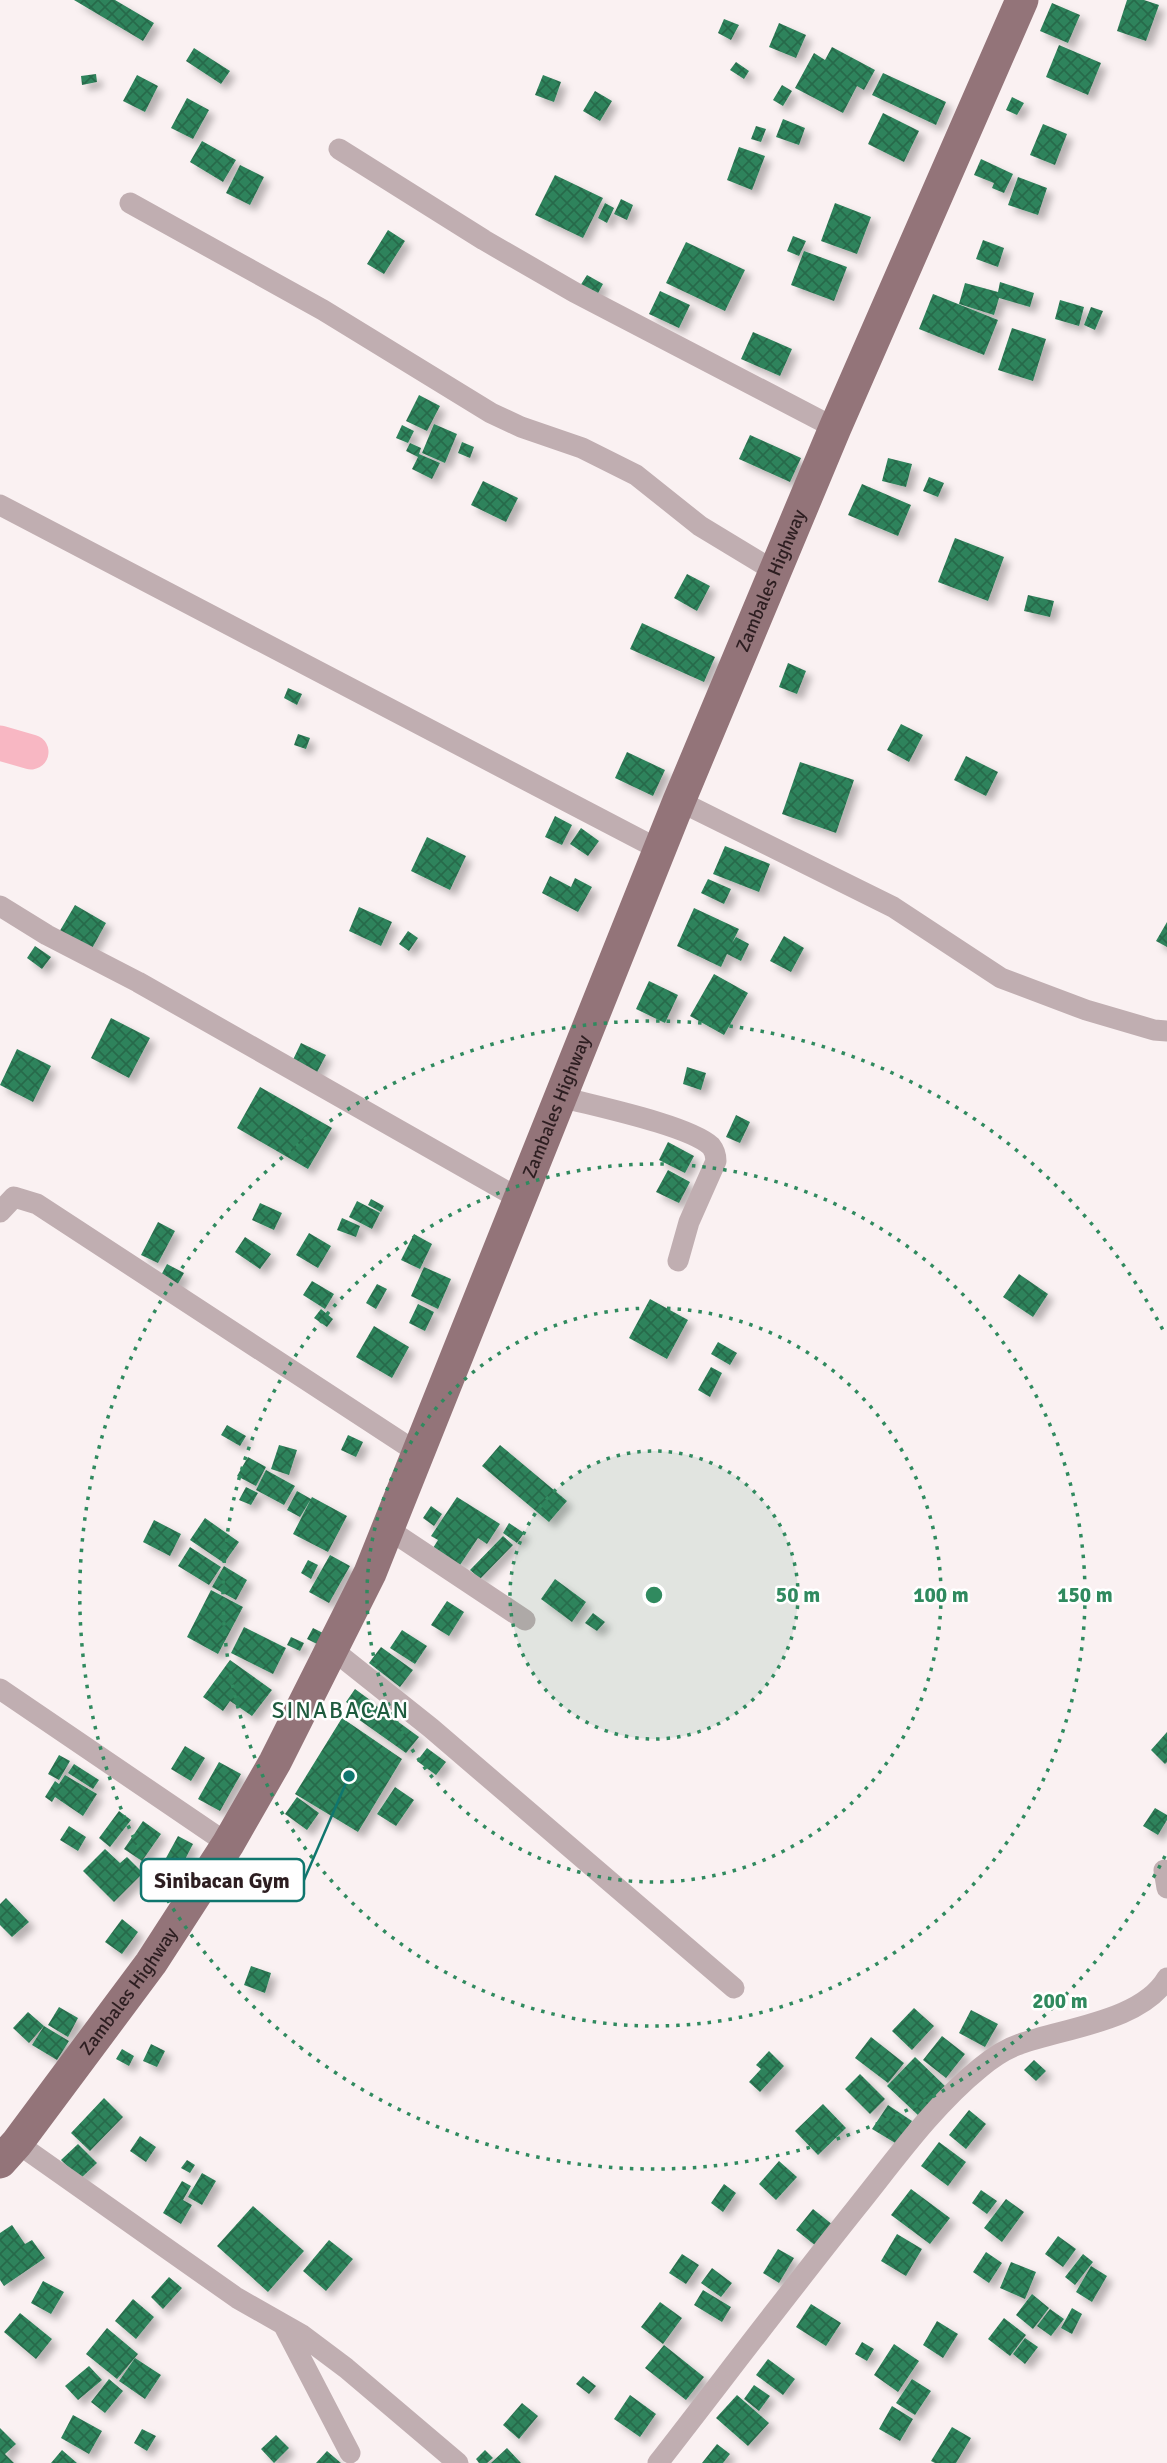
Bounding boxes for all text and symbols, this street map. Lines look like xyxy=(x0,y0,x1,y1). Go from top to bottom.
street label: Zambales Highway xyxy=(731,506,812,656)
street label: Zambales Highway xyxy=(517,1031,596,1182)
text: 50 m xyxy=(776,1582,820,1608)
text: 100 m xyxy=(913,1582,969,1608)
text: 150 m xyxy=(1057,1582,1113,1608)
centre of rings xyxy=(642,1583,666,1607)
district label: SINABACAN xyxy=(272,1696,410,1725)
callout: Sinibacan Gym xyxy=(141,1859,304,1901)
text: Sinibacan Gym xyxy=(154,1868,290,1894)
street label: Zambales Highway xyxy=(74,1923,183,2060)
text: 200 m xyxy=(1032,1988,1088,2014)

